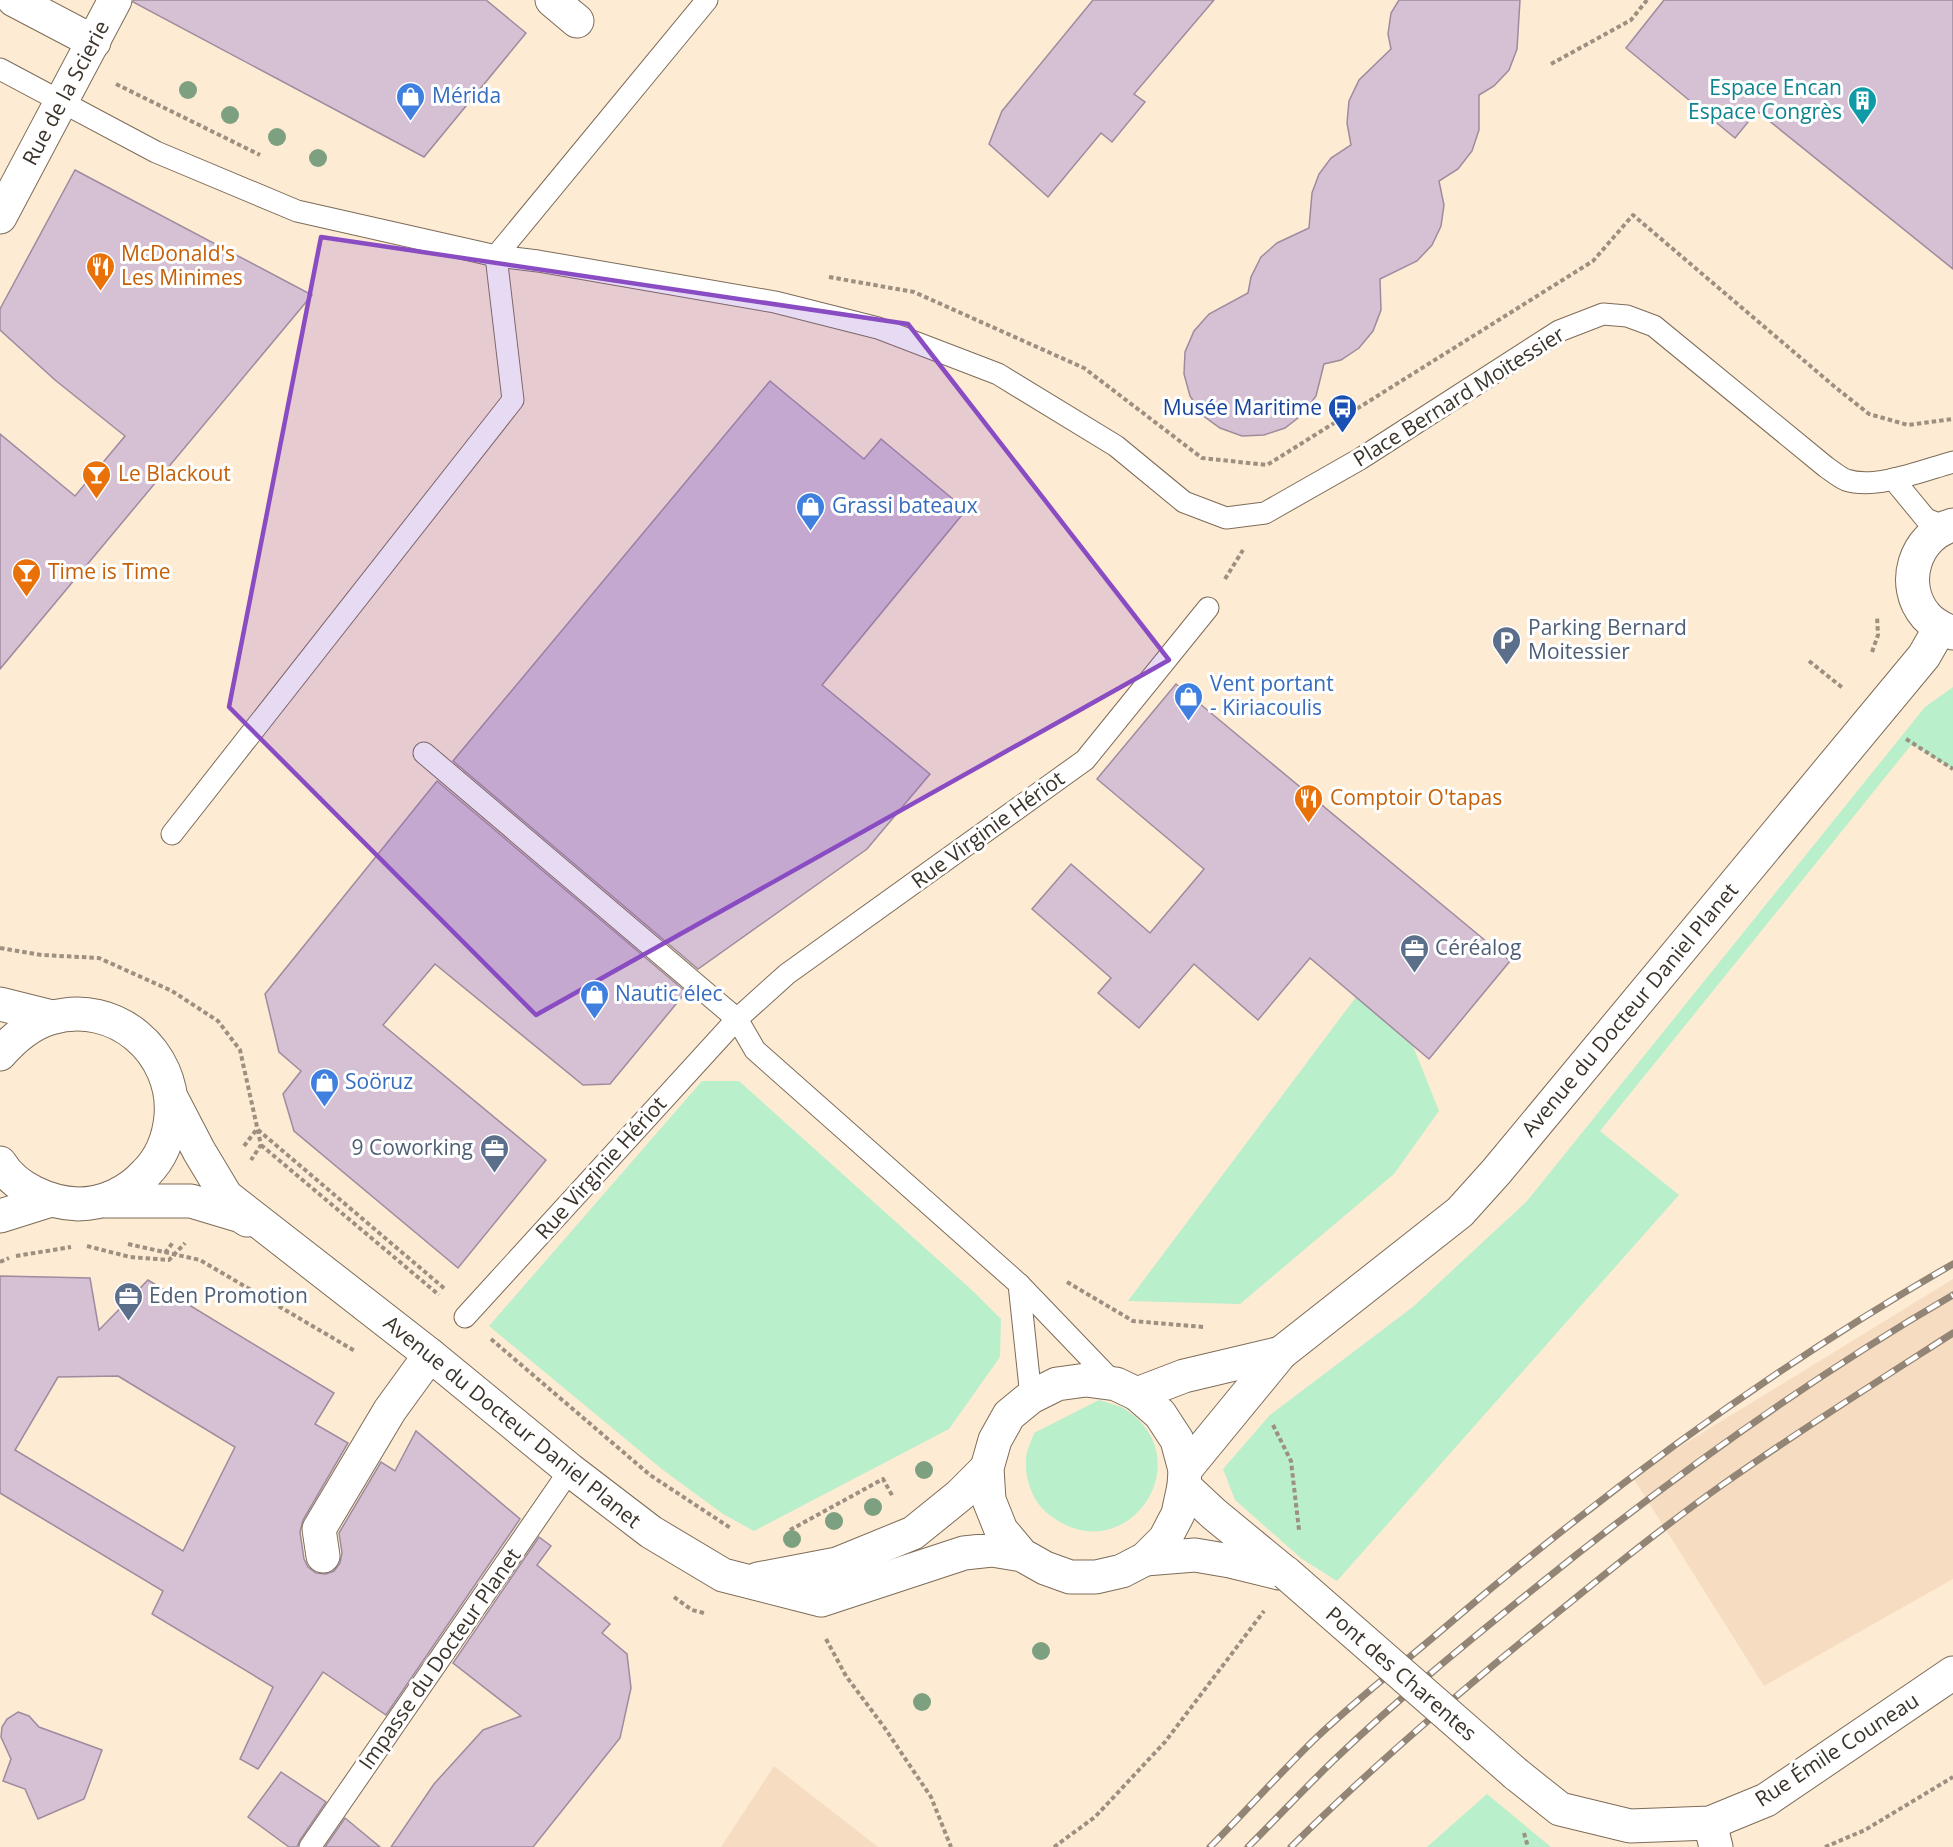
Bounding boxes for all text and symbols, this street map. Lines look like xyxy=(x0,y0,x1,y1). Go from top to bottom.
street label: Rue de la Scierie xyxy=(15,15,115,170)
place label: Espace Encan Espace Congrès xyxy=(1688,73,1842,125)
shop icon: Mérida xyxy=(395,80,427,122)
place label: Mérida xyxy=(432,81,501,109)
building icon: Espace Encan Espace Congrès xyxy=(1847,84,1879,126)
place label: McDonald's Les Minimes xyxy=(121,239,243,291)
restaurant icon: McDonald's Les Minimes xyxy=(84,250,116,292)
street label: Place Bernard Moitessier xyxy=(1348,319,1570,473)
bus stop icon: Musée Maritime xyxy=(1327,392,1359,434)
place label: Musée Maritime xyxy=(1163,393,1322,421)
bar icon: Le Blackout xyxy=(81,458,113,500)
place label: Le Blackout xyxy=(118,459,231,487)
shop icon: Grassi bateaux xyxy=(795,490,827,532)
place label: Grassi bateaux xyxy=(832,491,978,519)
bar icon: Time is Time xyxy=(11,556,43,598)
place label: Time is Time xyxy=(48,557,170,585)
place label: Parking Bernard Moitessier xyxy=(1528,613,1687,665)
parking icon: Parking Bernard Moitessier xyxy=(1491,624,1523,666)
place label: Vent portant - Kiriacoulis xyxy=(1210,669,1334,721)
shop icon: Vent portant - Kiriacoulis xyxy=(1173,680,1205,722)
street label: Rue Virginie Hériot xyxy=(905,764,1070,894)
restaurant icon: Comptoir O'tapas xyxy=(1293,782,1325,824)
place label: Comptoir O'tapas xyxy=(1330,783,1502,811)
street label: Avenue du Docteur Daniel Planet xyxy=(1515,877,1744,1142)
office icon: Céréalog xyxy=(1398,932,1430,974)
place label: Céréalog xyxy=(1435,933,1521,961)
shop icon: Nautic élec xyxy=(578,978,610,1020)
place label: Nautic élec xyxy=(615,979,723,1007)
shop icon: Soöruz xyxy=(308,1066,340,1108)
place label: Soöruz xyxy=(345,1067,413,1095)
street label: Rue Virginie Hériot xyxy=(529,1090,672,1245)
office icon: 9 Coworking xyxy=(478,1132,510,1174)
place label: 9 Coworking xyxy=(352,1133,473,1161)
office icon: Eden Promotion xyxy=(112,1280,144,1322)
place label: Eden Promotion xyxy=(149,1281,308,1309)
street label: Avenue du Docteur Daniel Planet xyxy=(378,1309,647,1534)
street label: Impasse du Docteur Planet xyxy=(352,1542,526,1775)
street label: Pont des Charentes xyxy=(1320,1600,1483,1747)
street label: Rue Émile Couneau xyxy=(1749,1686,1924,1813)

